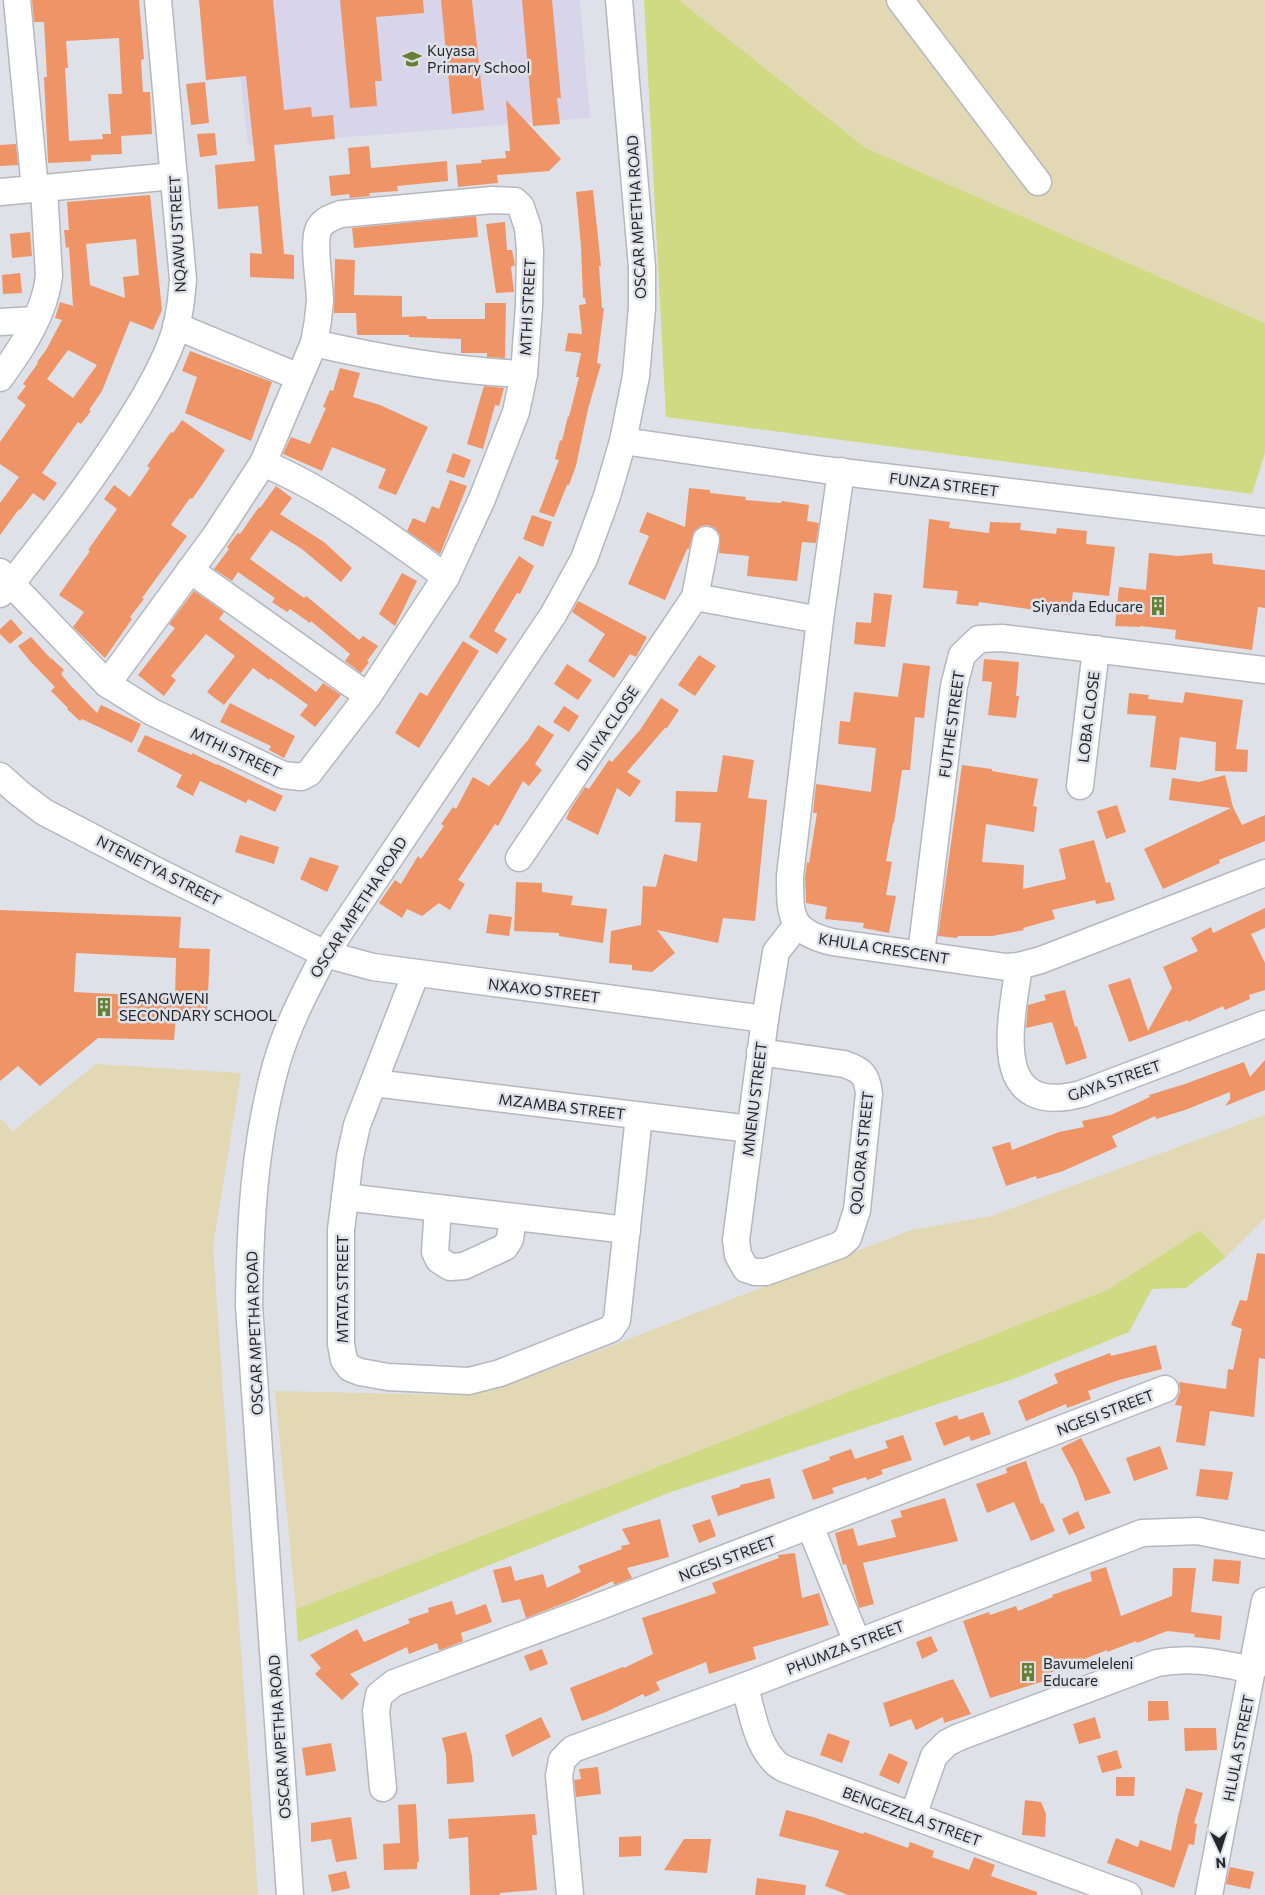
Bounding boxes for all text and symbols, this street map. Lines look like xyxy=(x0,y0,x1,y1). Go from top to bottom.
place label: Kuyasa Primary School xyxy=(427,41,530,76)
school or university icon: Kuyasa Primary School xyxy=(401,48,423,70)
street label: OSCAR MPETHA ROAD xyxy=(623,134,649,300)
street label: NQAWU STREET xyxy=(165,175,189,293)
street label: MTHI STREET xyxy=(515,257,539,356)
street label: FUNZA STREET xyxy=(888,468,1000,500)
building icon: Siyanda Educare xyxy=(1147,595,1169,617)
place label: Siyanda Educare xyxy=(1032,597,1143,615)
street label: FUTHE STREET xyxy=(935,669,967,779)
street label: LOBA CLOSE xyxy=(1073,670,1103,764)
street label: DILIYA CLOSE xyxy=(572,682,642,774)
street label: MTHI STREET xyxy=(188,723,284,781)
street label: NTENETYA STREET xyxy=(94,831,224,909)
street label: OSCAR MPETHA ROAD xyxy=(306,833,410,981)
street label: KHULA CRESCENT xyxy=(817,929,951,967)
street label: NXAXO STREET xyxy=(487,974,601,1006)
place label: ESANGWENI SECONDARY SCHOOL xyxy=(119,989,278,1024)
building icon: ESANGWENI SECONDARY SCHOOL xyxy=(93,996,115,1018)
street label: MNENU STREET xyxy=(738,1040,770,1157)
street label: GAYA STREET xyxy=(1065,1056,1163,1104)
street label: MZAMBA STREET xyxy=(498,1089,627,1123)
street label: QOLORA STREET xyxy=(846,1090,876,1216)
street label: MTATA STREET xyxy=(333,1234,351,1343)
street label: OSCAR MPETHA ROAD xyxy=(242,1251,266,1415)
street label: NGESI STREET xyxy=(1054,1385,1157,1439)
street label: NGESI STREET xyxy=(676,1531,779,1585)
street label: PHUMZA STREET xyxy=(784,1616,907,1678)
street label: OSCAR MPETHA ROAD xyxy=(264,1654,294,1820)
place label: Bavumeleleni Educare xyxy=(1043,1654,1133,1689)
building icon: Bavumeleleni Educare xyxy=(1017,1661,1039,1683)
street label: HLULA STREET xyxy=(1219,1693,1257,1803)
street label: BENGEZELA STREET xyxy=(840,1783,984,1850)
north arrow xyxy=(1195,1825,1245,1875)
text: N xyxy=(1215,1855,1227,1872)

